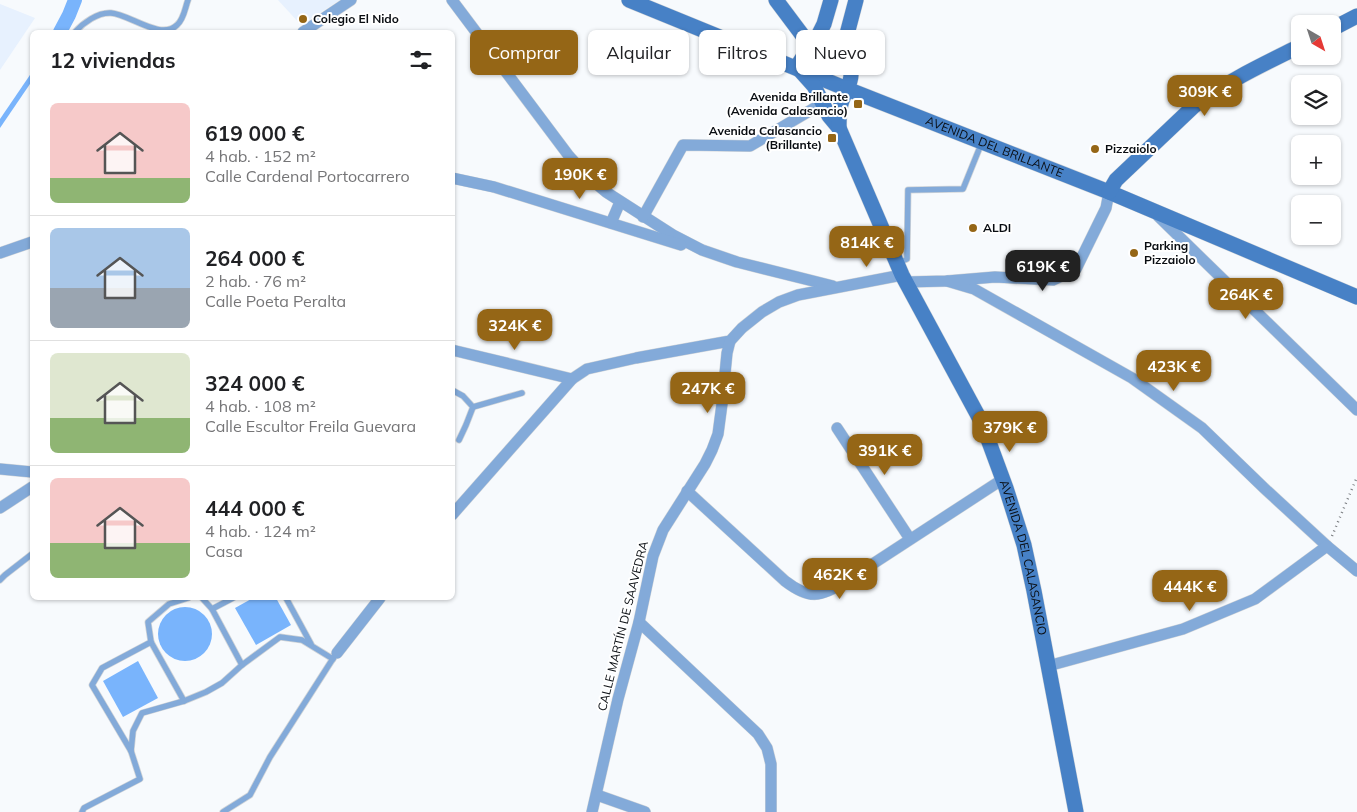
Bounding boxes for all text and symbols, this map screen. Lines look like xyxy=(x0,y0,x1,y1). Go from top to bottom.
place label: Colegio El Nido xyxy=(313,11,399,26)
marker: Colegio El Nido xyxy=(297,13,309,25)
north arrow xyxy=(1291,15,1341,65)
map controls xyxy=(1291,15,1341,245)
chip: Comprar xyxy=(470,30,578,75)
chip: Alquilar xyxy=(588,30,689,75)
chip: Filtros xyxy=(699,30,786,75)
chip: Nuevo xyxy=(796,30,885,75)
icon: filters xyxy=(407,46,435,74)
text: 12 viviendas xyxy=(50,47,176,73)
pin: 309K € xyxy=(1164,74,1246,117)
button: layers xyxy=(1291,75,1341,125)
text: 309K € xyxy=(1178,81,1232,101)
place label: Avenida Brillante (Avenida Calasancio) xyxy=(726,89,848,118)
marker: Avenida Brillante (Avenida Calasancio) xyxy=(852,98,864,110)
street label: AVENIDA DEL BRILLANTE xyxy=(924,113,1066,180)
text: 619 000 € xyxy=(205,120,305,146)
icon: home xyxy=(90,123,150,183)
place label: Avenida Calasancio (Brillante) xyxy=(709,123,822,152)
marker: Avenida Calasancio (Brillante) xyxy=(826,132,838,144)
button: + xyxy=(1291,135,1341,185)
place label: Pizzaiolo xyxy=(1105,141,1157,156)
marker: Pizzaiolo xyxy=(1089,143,1101,155)
text: 4 hab. · 152 m² xyxy=(205,146,316,166)
pin: 190K € xyxy=(539,158,621,200)
text: 190K € xyxy=(553,164,607,184)
text: Calle Cardenal Portocarrero xyxy=(205,166,410,186)
button: − xyxy=(1291,195,1341,245)
place label: ALDI xyxy=(983,220,1011,235)
marker: ALDI xyxy=(967,222,979,234)
pin: 814K € xyxy=(826,226,908,268)
text: 814K € xyxy=(840,232,894,252)
place label: Parking Pizzaiolo xyxy=(1144,238,1196,267)
text: 264 000 € xyxy=(205,245,305,271)
marker: Parking Pizzaiolo xyxy=(1128,247,1140,259)
icon: home xyxy=(90,248,150,308)
pin: 619K € xyxy=(1002,250,1084,292)
text: 619K € xyxy=(1016,256,1070,276)
text: 2 hab. · 76 m² xyxy=(205,271,306,291)
pin: 264K € xyxy=(1205,278,1287,320)
text: 264K € xyxy=(1219,284,1273,304)
text: Calle Poeta Peralta xyxy=(205,291,346,311)
pin: 324K € xyxy=(474,308,556,351)
text: 324K € xyxy=(488,315,542,335)
pin: 423K € xyxy=(1133,350,1215,392)
text: 423K € xyxy=(1147,356,1201,376)
text: 324 000 € xyxy=(205,370,305,396)
pin: 247K € xyxy=(667,372,749,414)
icon: home xyxy=(90,373,150,433)
text: 247K € xyxy=(681,378,735,398)
text: 4 hab. · 108 m² xyxy=(205,396,316,416)
pin: 379K € xyxy=(969,410,1051,453)
text: Calle Escultor Freila Guevara xyxy=(205,416,416,436)
text: 379K € xyxy=(983,417,1037,437)
pin: 391K € xyxy=(844,434,926,476)
text: 391K € xyxy=(858,440,912,460)
street label: AVENIDA DEL CALASANCIO xyxy=(997,478,1050,637)
text: 444 000 € xyxy=(205,495,305,521)
icon: home xyxy=(90,498,150,558)
text: 4 hab. · 124 m² xyxy=(205,521,316,541)
street label: CALLE MARTÍN DE SAAVEDRA xyxy=(594,539,651,712)
text: Casa xyxy=(205,541,243,561)
pin: 462K € xyxy=(799,558,881,600)
text: 462K € xyxy=(813,564,867,584)
pin: 444K € xyxy=(1149,570,1231,612)
text: 444K € xyxy=(1163,576,1217,596)

